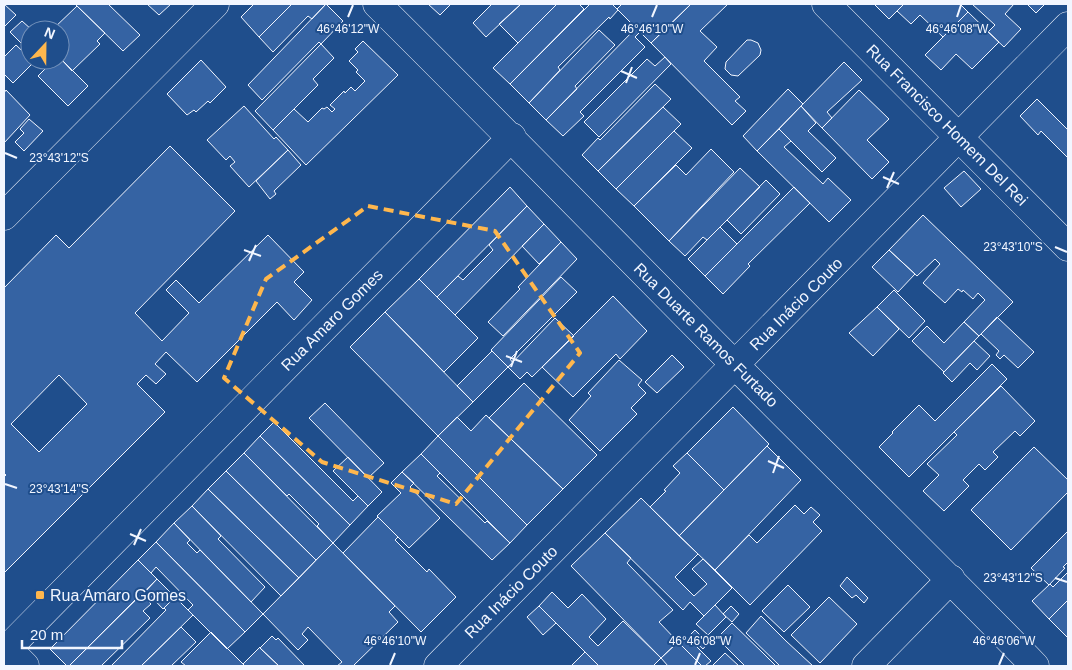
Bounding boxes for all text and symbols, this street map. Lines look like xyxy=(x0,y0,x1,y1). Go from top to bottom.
north arrow xyxy=(20,20,70,70)
text: 46°46'12"W xyxy=(317,22,380,36)
text: 46°46'10"W xyxy=(621,22,684,36)
text: 46°46'08"W xyxy=(926,22,989,36)
text: N xyxy=(42,24,58,42)
street label: Rua Francisco Homem Del Rei xyxy=(863,41,1031,209)
text: 23°43'12"S xyxy=(29,151,89,165)
text: 23°43'10"S xyxy=(983,240,1043,254)
street label: Rua Inácio Couto xyxy=(746,254,846,354)
street label: Rua Duarte Ramos Furtado xyxy=(631,260,782,411)
street label: Rua Amaro Gomes xyxy=(278,266,386,374)
text: 23°43'14"S xyxy=(29,482,89,496)
street label: Rua Inácio Couto xyxy=(461,542,561,642)
text: 23°43'12"S xyxy=(983,571,1043,585)
place label: Rua Amaro Gomes xyxy=(50,587,186,604)
marker: Rua Amaro Gomes xyxy=(34,589,46,601)
scale bar xyxy=(22,618,122,650)
text: 20 m xyxy=(30,626,63,643)
text: 46°46'10"W xyxy=(364,634,427,648)
text: 46°46'08"W xyxy=(669,634,732,648)
text: 46°46'06"W xyxy=(973,634,1036,648)

